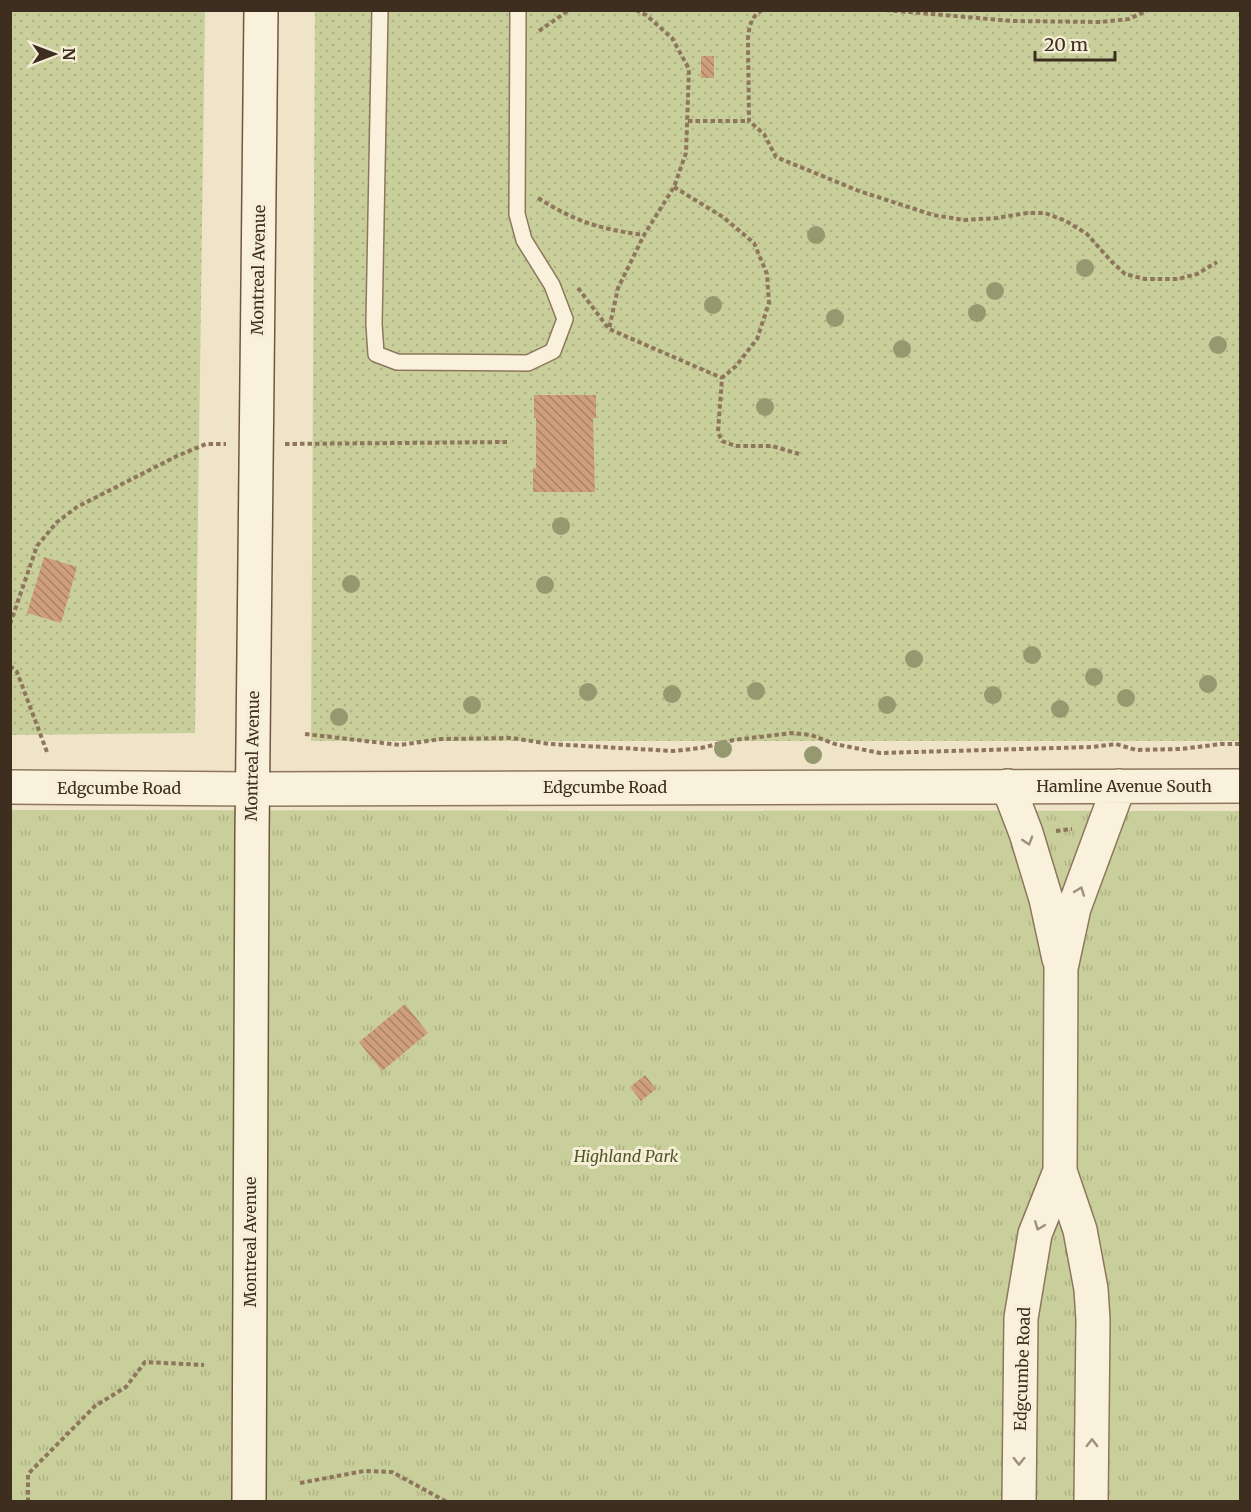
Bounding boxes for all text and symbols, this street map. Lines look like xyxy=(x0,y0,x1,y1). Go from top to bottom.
north arrow xyxy=(24,24,84,84)
scale bar xyxy=(1035,24,1114,62)
text: 20 m xyxy=(1044,33,1088,56)
text: N xyxy=(59,48,79,61)
street label: Montreal Avenue xyxy=(247,205,269,335)
street label: Montreal Avenue xyxy=(241,691,263,821)
street label: Hamline Avenue South xyxy=(1036,776,1212,796)
street label: Edgcumbe Road xyxy=(543,777,667,797)
street label: Edgcumbe Road xyxy=(57,778,181,798)
one-way arrow xyxy=(1021,835,1033,846)
one-way arrow xyxy=(1073,886,1086,897)
park label: Highland Park xyxy=(573,1146,679,1166)
street label: Montreal Avenue xyxy=(240,1177,260,1307)
one-way arrow xyxy=(1034,1219,1046,1230)
street label: Edgcumbe Road xyxy=(1010,1306,1034,1431)
one-way arrow xyxy=(1086,1439,1098,1448)
one-way arrow xyxy=(1013,1456,1025,1465)

